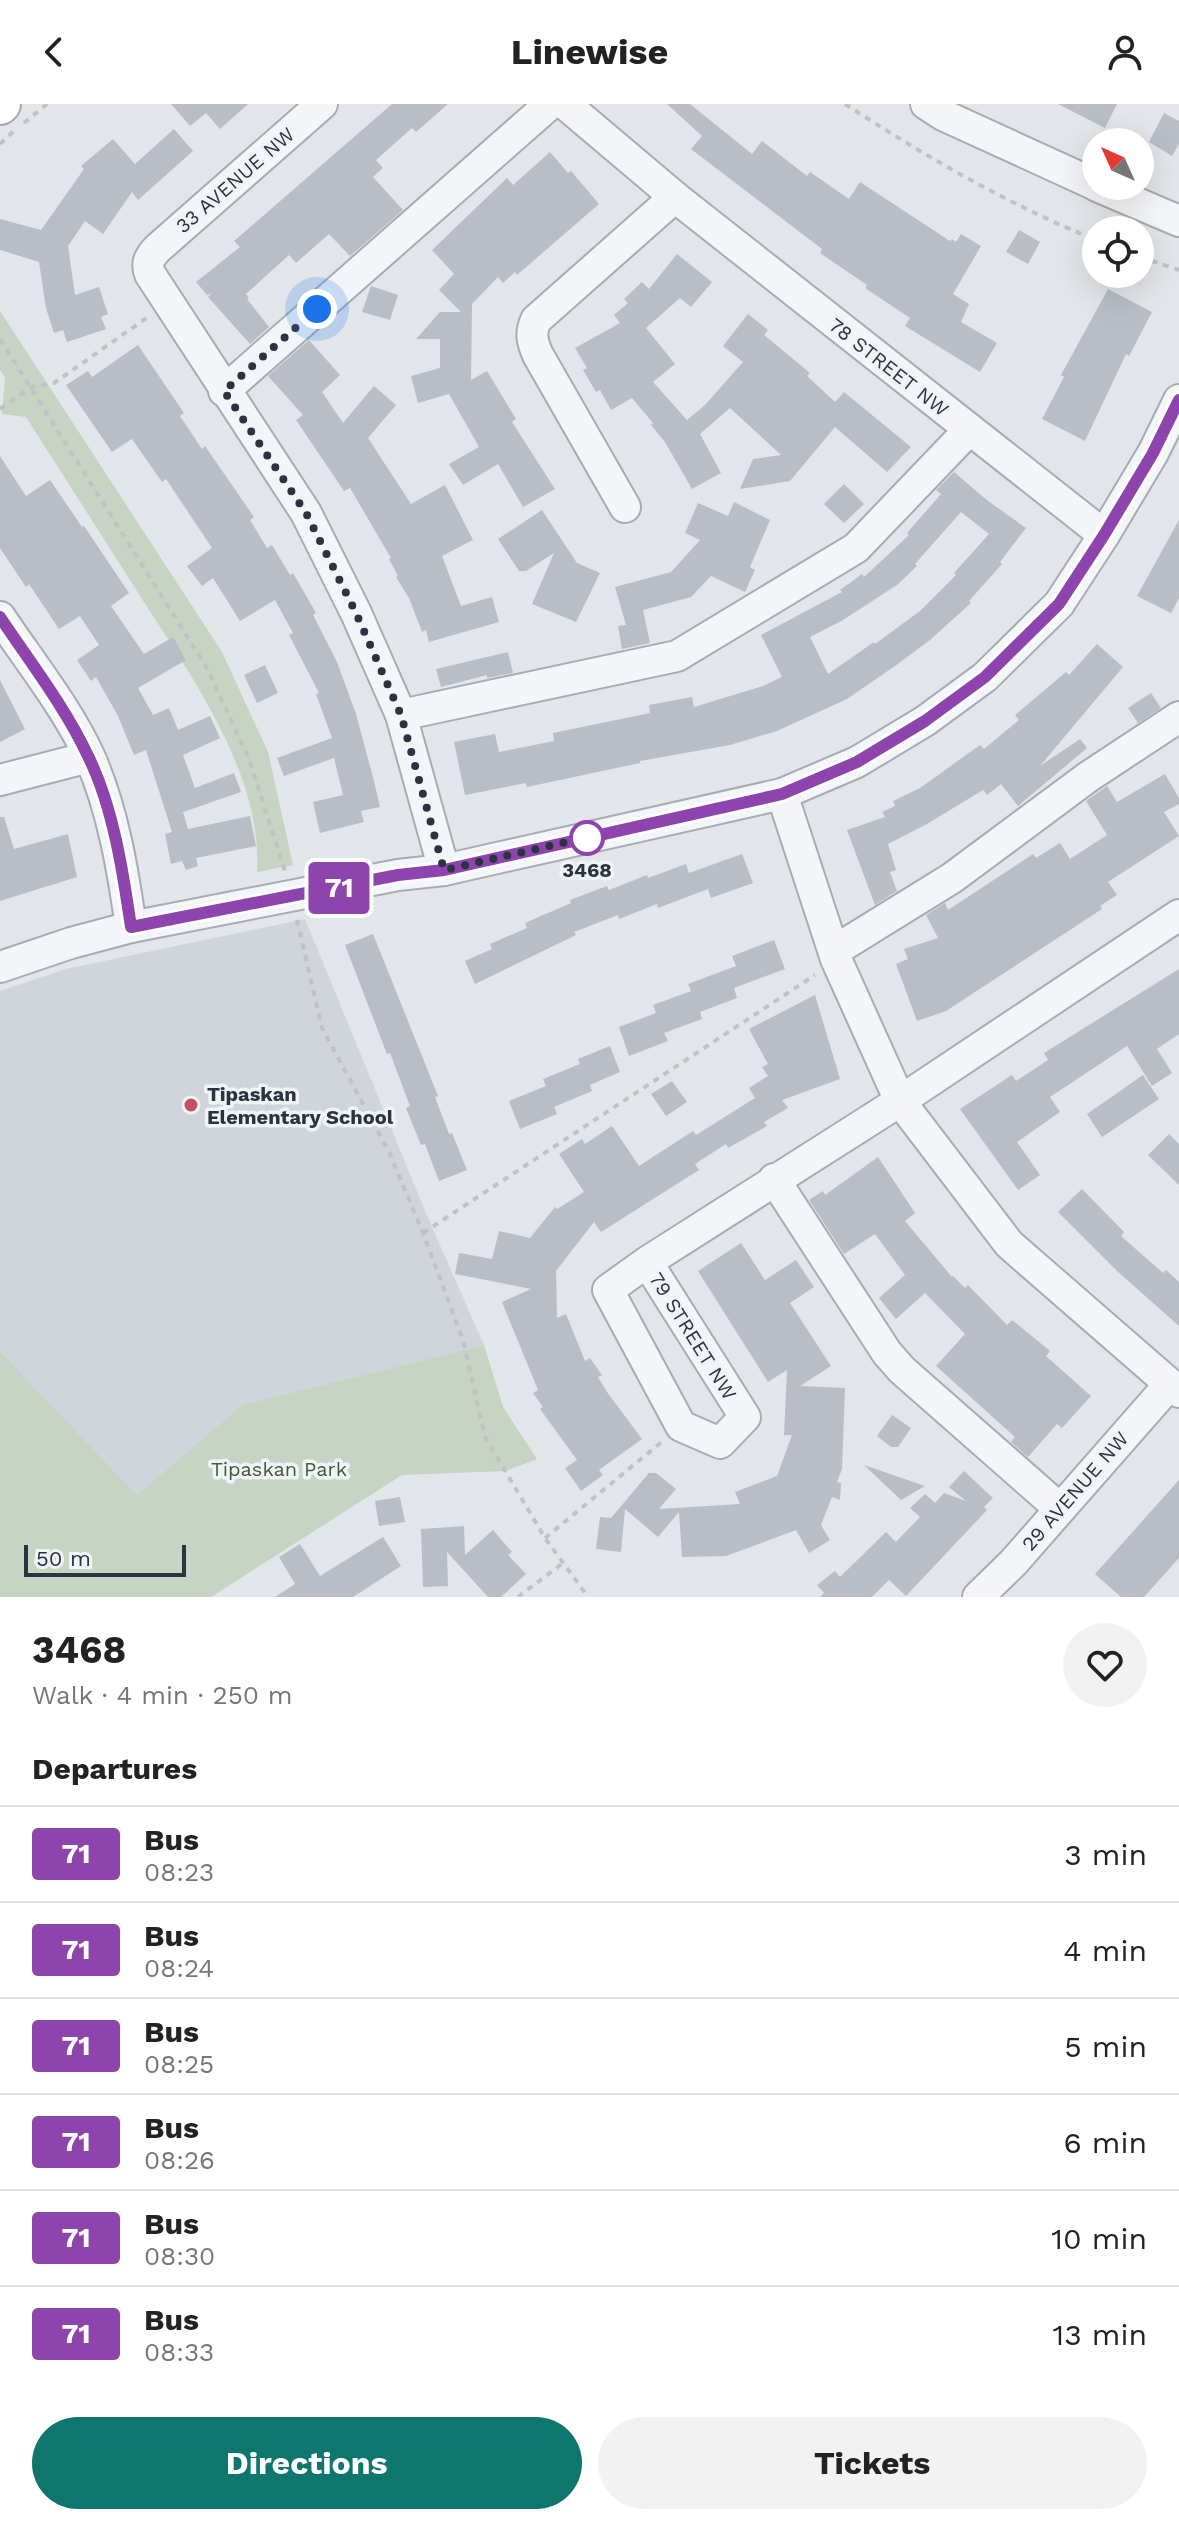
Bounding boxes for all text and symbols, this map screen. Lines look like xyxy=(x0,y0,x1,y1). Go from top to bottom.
icon: back xyxy=(32,30,76,74)
icon: person xyxy=(1103,30,1147,74)
text: Linewise xyxy=(511,31,668,73)
street label: 33 AVENUE NW xyxy=(171,122,299,238)
north arrow xyxy=(1082,128,1154,200)
map controls xyxy=(1082,128,1154,288)
button: locate xyxy=(1082,216,1154,288)
your location xyxy=(297,289,337,329)
street label: 78 STREET NW xyxy=(824,313,954,421)
marker: 3468 xyxy=(570,821,604,855)
place label: 3468 xyxy=(562,858,612,882)
line badge: 71 xyxy=(303,862,375,914)
text: 71 xyxy=(324,871,354,904)
place label: Tipaskan Elementary School xyxy=(207,1082,394,1129)
marker: Tipaskan Elementary School xyxy=(182,1096,200,1114)
street label: 79 STREET NW xyxy=(644,1268,742,1404)
street label: 29 AVENUE NW xyxy=(1017,1427,1133,1555)
park label: Tipaskan Park xyxy=(211,1457,347,1481)
scale bar xyxy=(24,1541,186,1577)
text: 50 m xyxy=(36,1546,91,1571)
button: heart xyxy=(1063,1623,1147,1707)
text: 3468 xyxy=(32,1628,126,1672)
text: Walk · 4 min · 250 m xyxy=(32,1680,293,1710)
text: Departures xyxy=(32,1751,197,1786)
text: Bus xyxy=(144,1822,199,1857)
text: 71 xyxy=(61,1837,91,1870)
text: 3 min xyxy=(1064,1837,1147,1872)
text: 08:23 xyxy=(144,1857,214,1887)
text: Bus xyxy=(144,1918,199,1953)
text: 71 xyxy=(61,1933,91,1966)
text: 4 min xyxy=(1063,1933,1147,1968)
text: 08:24 xyxy=(144,1953,214,1983)
text: Bus xyxy=(144,2014,199,2049)
text: 71 xyxy=(61,2029,91,2062)
text: 5 min xyxy=(1064,2029,1147,2064)
text: 08:25 xyxy=(144,2049,214,2079)
text: Bus xyxy=(144,2110,199,2145)
text: 71 xyxy=(61,2125,91,2158)
text: 6 min xyxy=(1063,2125,1147,2160)
text: 08:26 xyxy=(144,2145,215,2175)
text: Bus xyxy=(144,2206,199,2241)
text: 71 xyxy=(61,2221,91,2254)
text: 10 min xyxy=(1051,2221,1147,2256)
text: 08:30 xyxy=(144,2241,215,2271)
text: Bus xyxy=(144,2302,199,2337)
text: 71 xyxy=(61,2317,91,2350)
text: 13 min xyxy=(1052,2317,1147,2352)
text: 08:33 xyxy=(144,2337,214,2367)
button: Directions xyxy=(32,2417,582,2509)
button: Tickets xyxy=(598,2417,1147,2509)

